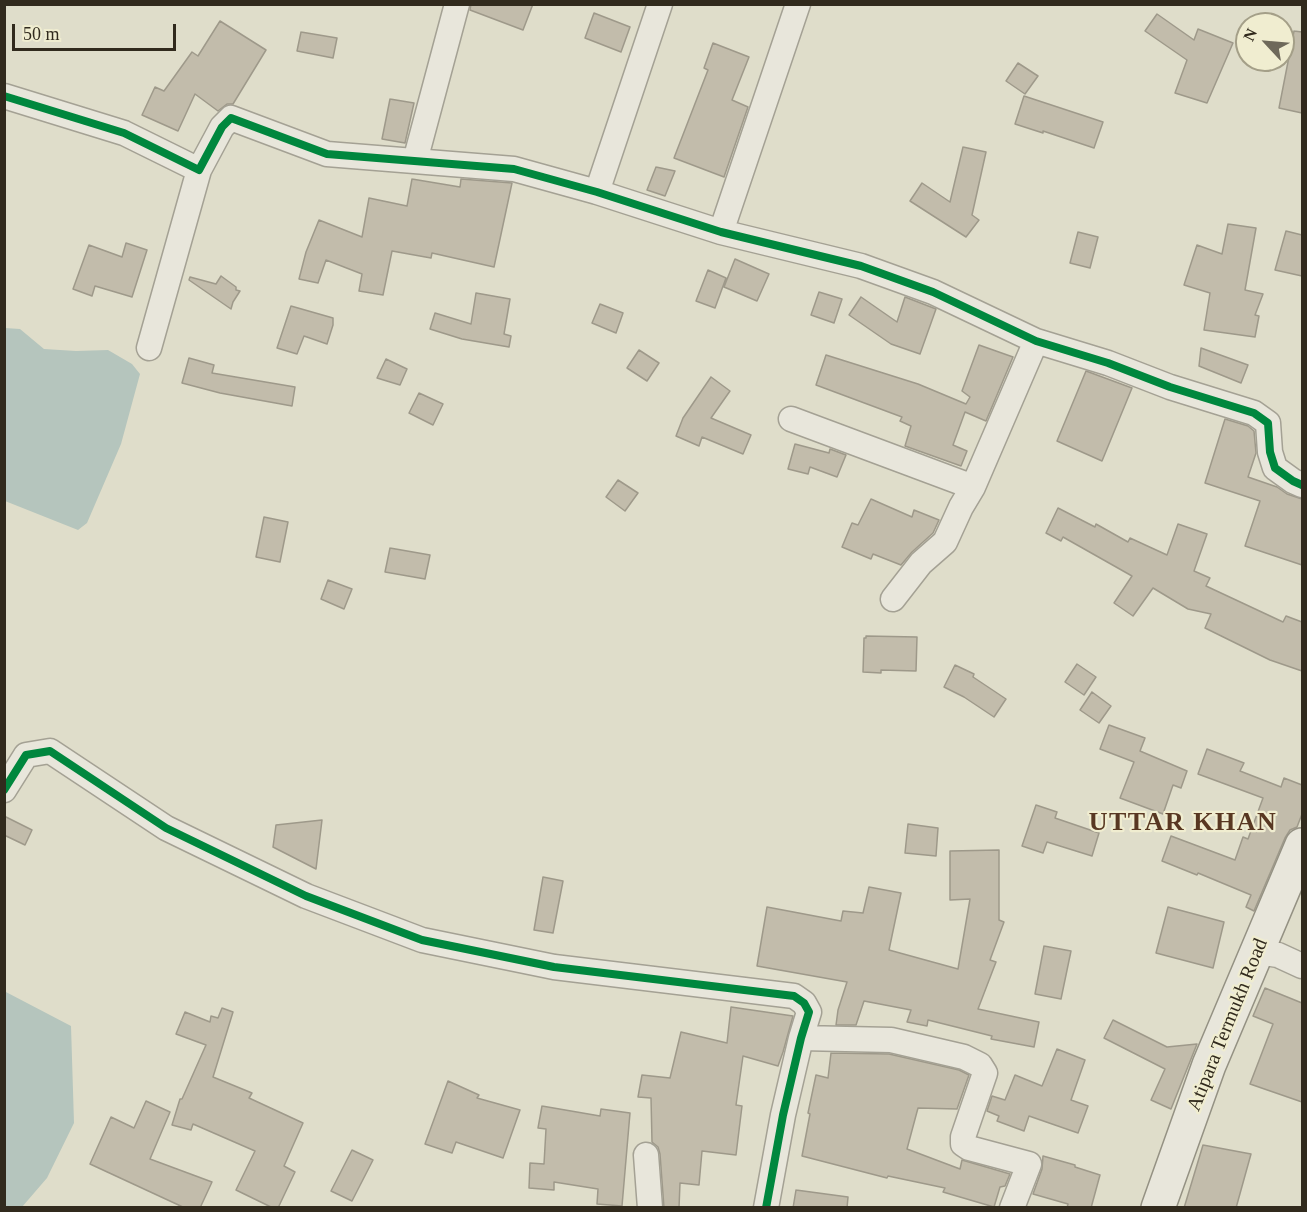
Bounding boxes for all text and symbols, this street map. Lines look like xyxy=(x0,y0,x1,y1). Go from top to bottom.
scale bar xyxy=(15,12,178,50)
north arrow xyxy=(1235,12,1295,72)
text: 50 m xyxy=(23,24,60,44)
text: N xyxy=(1240,26,1260,44)
district label: UTTAR KHAN xyxy=(1089,807,1277,839)
street label: Atipara Termukh Road xyxy=(1182,935,1274,1115)

